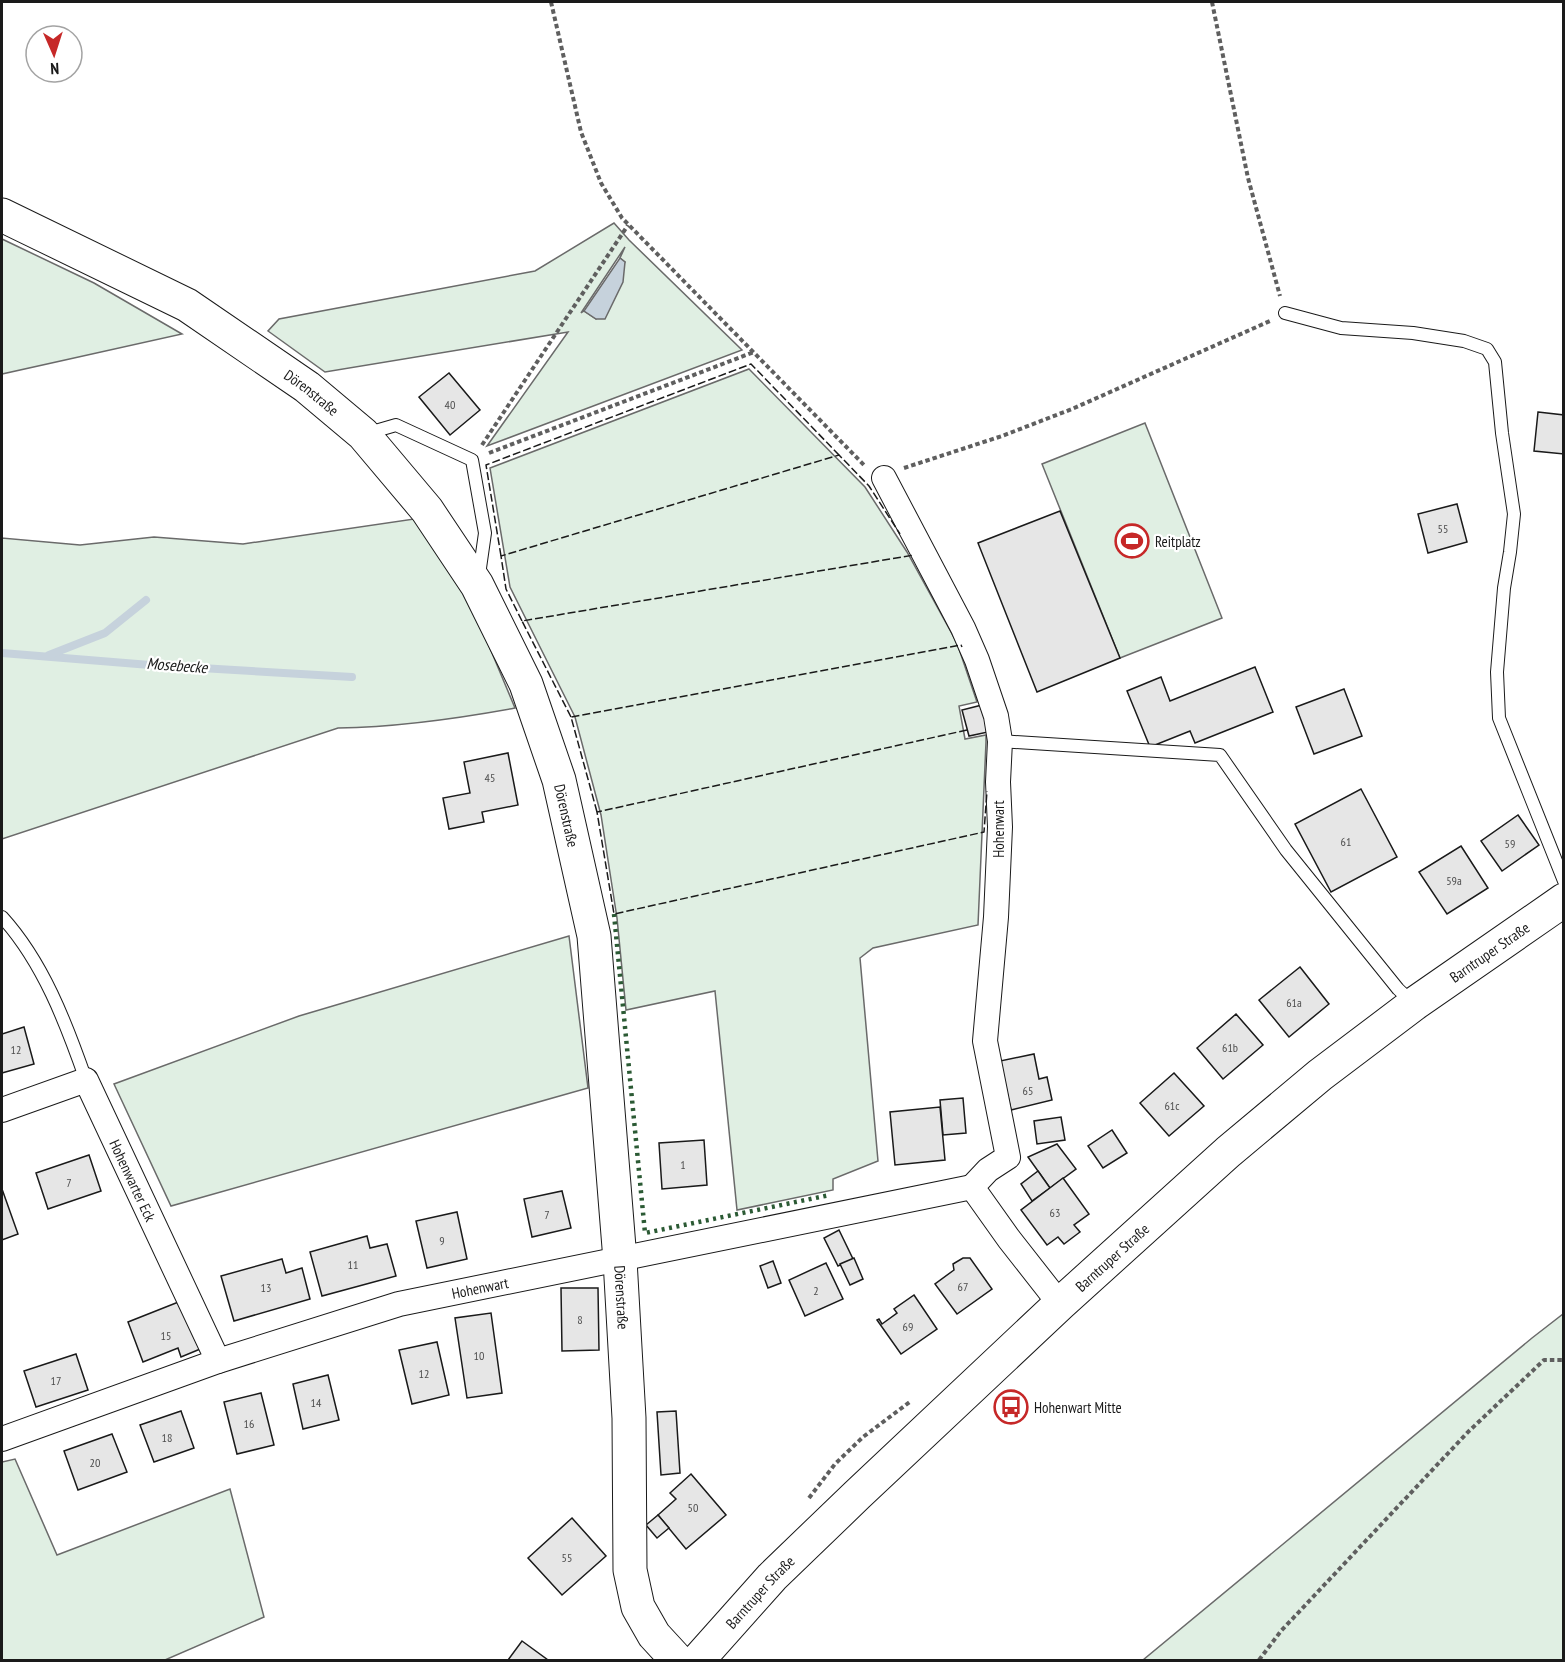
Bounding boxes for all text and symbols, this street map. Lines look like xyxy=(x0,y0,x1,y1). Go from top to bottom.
north arrow xyxy=(24,24,84,84)
text: N xyxy=(50,59,60,79)
street label: Dörenstraße xyxy=(281,365,343,419)
house number: 40 xyxy=(445,397,455,412)
house number: 55 xyxy=(1438,521,1448,536)
sports icon: Reitplatz xyxy=(1114,523,1150,559)
place label: Reitplatz xyxy=(1155,532,1201,551)
water label: Mosebecke xyxy=(146,653,209,677)
house number: 45 xyxy=(485,770,495,785)
street label: Dörenstraße xyxy=(551,782,583,849)
street label: Hohenwart xyxy=(989,800,1008,858)
house number: 61 xyxy=(1341,834,1351,849)
house number: 59 xyxy=(1505,836,1515,851)
house number: 59a xyxy=(1446,873,1462,888)
street label: Barntruper Straße xyxy=(1446,918,1533,986)
house number: 61a xyxy=(1286,995,1302,1010)
house number: 61b xyxy=(1222,1040,1238,1055)
house number: 12 xyxy=(11,1042,21,1057)
house number: 65 xyxy=(1023,1083,1033,1098)
house number: 61c xyxy=(1164,1098,1180,1113)
street label: Hohenwarter Eck xyxy=(106,1136,161,1225)
house number: 1 xyxy=(680,1157,686,1172)
house number: 7 xyxy=(66,1175,72,1190)
house number: 63 xyxy=(1050,1205,1060,1220)
house number: 7 xyxy=(544,1207,550,1222)
street label: Barntruper Straße xyxy=(1071,1219,1153,1295)
house number: 9 xyxy=(439,1233,445,1248)
house number: 11 xyxy=(348,1257,358,1272)
street label: Dörenstraße xyxy=(611,1265,633,1330)
street label: Hohenwart xyxy=(450,1272,510,1303)
house number: 67 xyxy=(958,1279,968,1294)
house number: 13 xyxy=(261,1280,271,1295)
house number: 2 xyxy=(813,1283,819,1298)
house number: 8 xyxy=(577,1312,583,1327)
house number: 69 xyxy=(903,1319,913,1334)
house number: 15 xyxy=(161,1328,171,1343)
house number: 10 xyxy=(474,1348,484,1363)
house number: 12 xyxy=(419,1366,429,1381)
house number: 17 xyxy=(51,1373,61,1388)
bus stop icon: Hohenwart Mitte xyxy=(993,1389,1029,1425)
house number: 14 xyxy=(311,1395,322,1410)
place label: Hohenwart Mitte xyxy=(1034,1398,1122,1417)
house number: 16 xyxy=(244,1416,254,1431)
house number: 18 xyxy=(162,1430,172,1445)
house number: 20 xyxy=(90,1455,100,1470)
house number: 50 xyxy=(688,1500,698,1515)
house number: 55 xyxy=(562,1550,572,1565)
street label: Barntruper Straße xyxy=(721,1551,798,1632)

